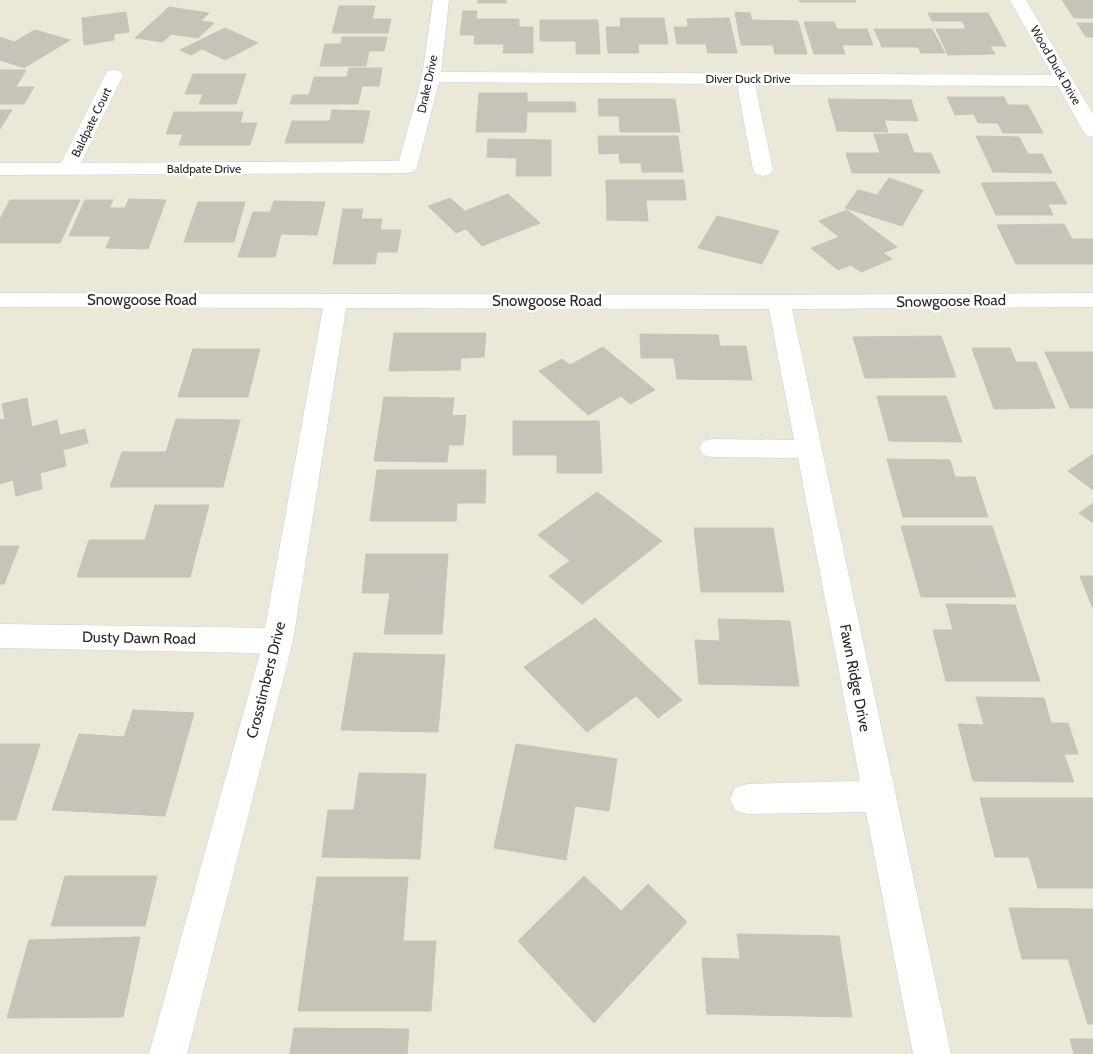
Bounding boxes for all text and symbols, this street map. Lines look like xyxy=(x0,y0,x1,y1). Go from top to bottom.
street label: Wood Duck Drive xyxy=(1027,23,1085,107)
street label: Drake Drive xyxy=(414,54,440,114)
street label: Diver Duck Drive xyxy=(706,71,791,86)
street label: Baldpate Court xyxy=(68,85,114,159)
street label: Baldpate Drive xyxy=(167,161,241,176)
street label: Snowgoose Road xyxy=(87,291,197,309)
street label: Snowgoose Road xyxy=(896,291,1006,311)
street label: Snowgoose Road xyxy=(492,292,602,310)
street label: Crosstimbers Drive xyxy=(243,619,289,740)
street label: Fawn Ridge Drive xyxy=(836,623,874,734)
street label: Dusty Dawn Road xyxy=(82,628,196,648)

